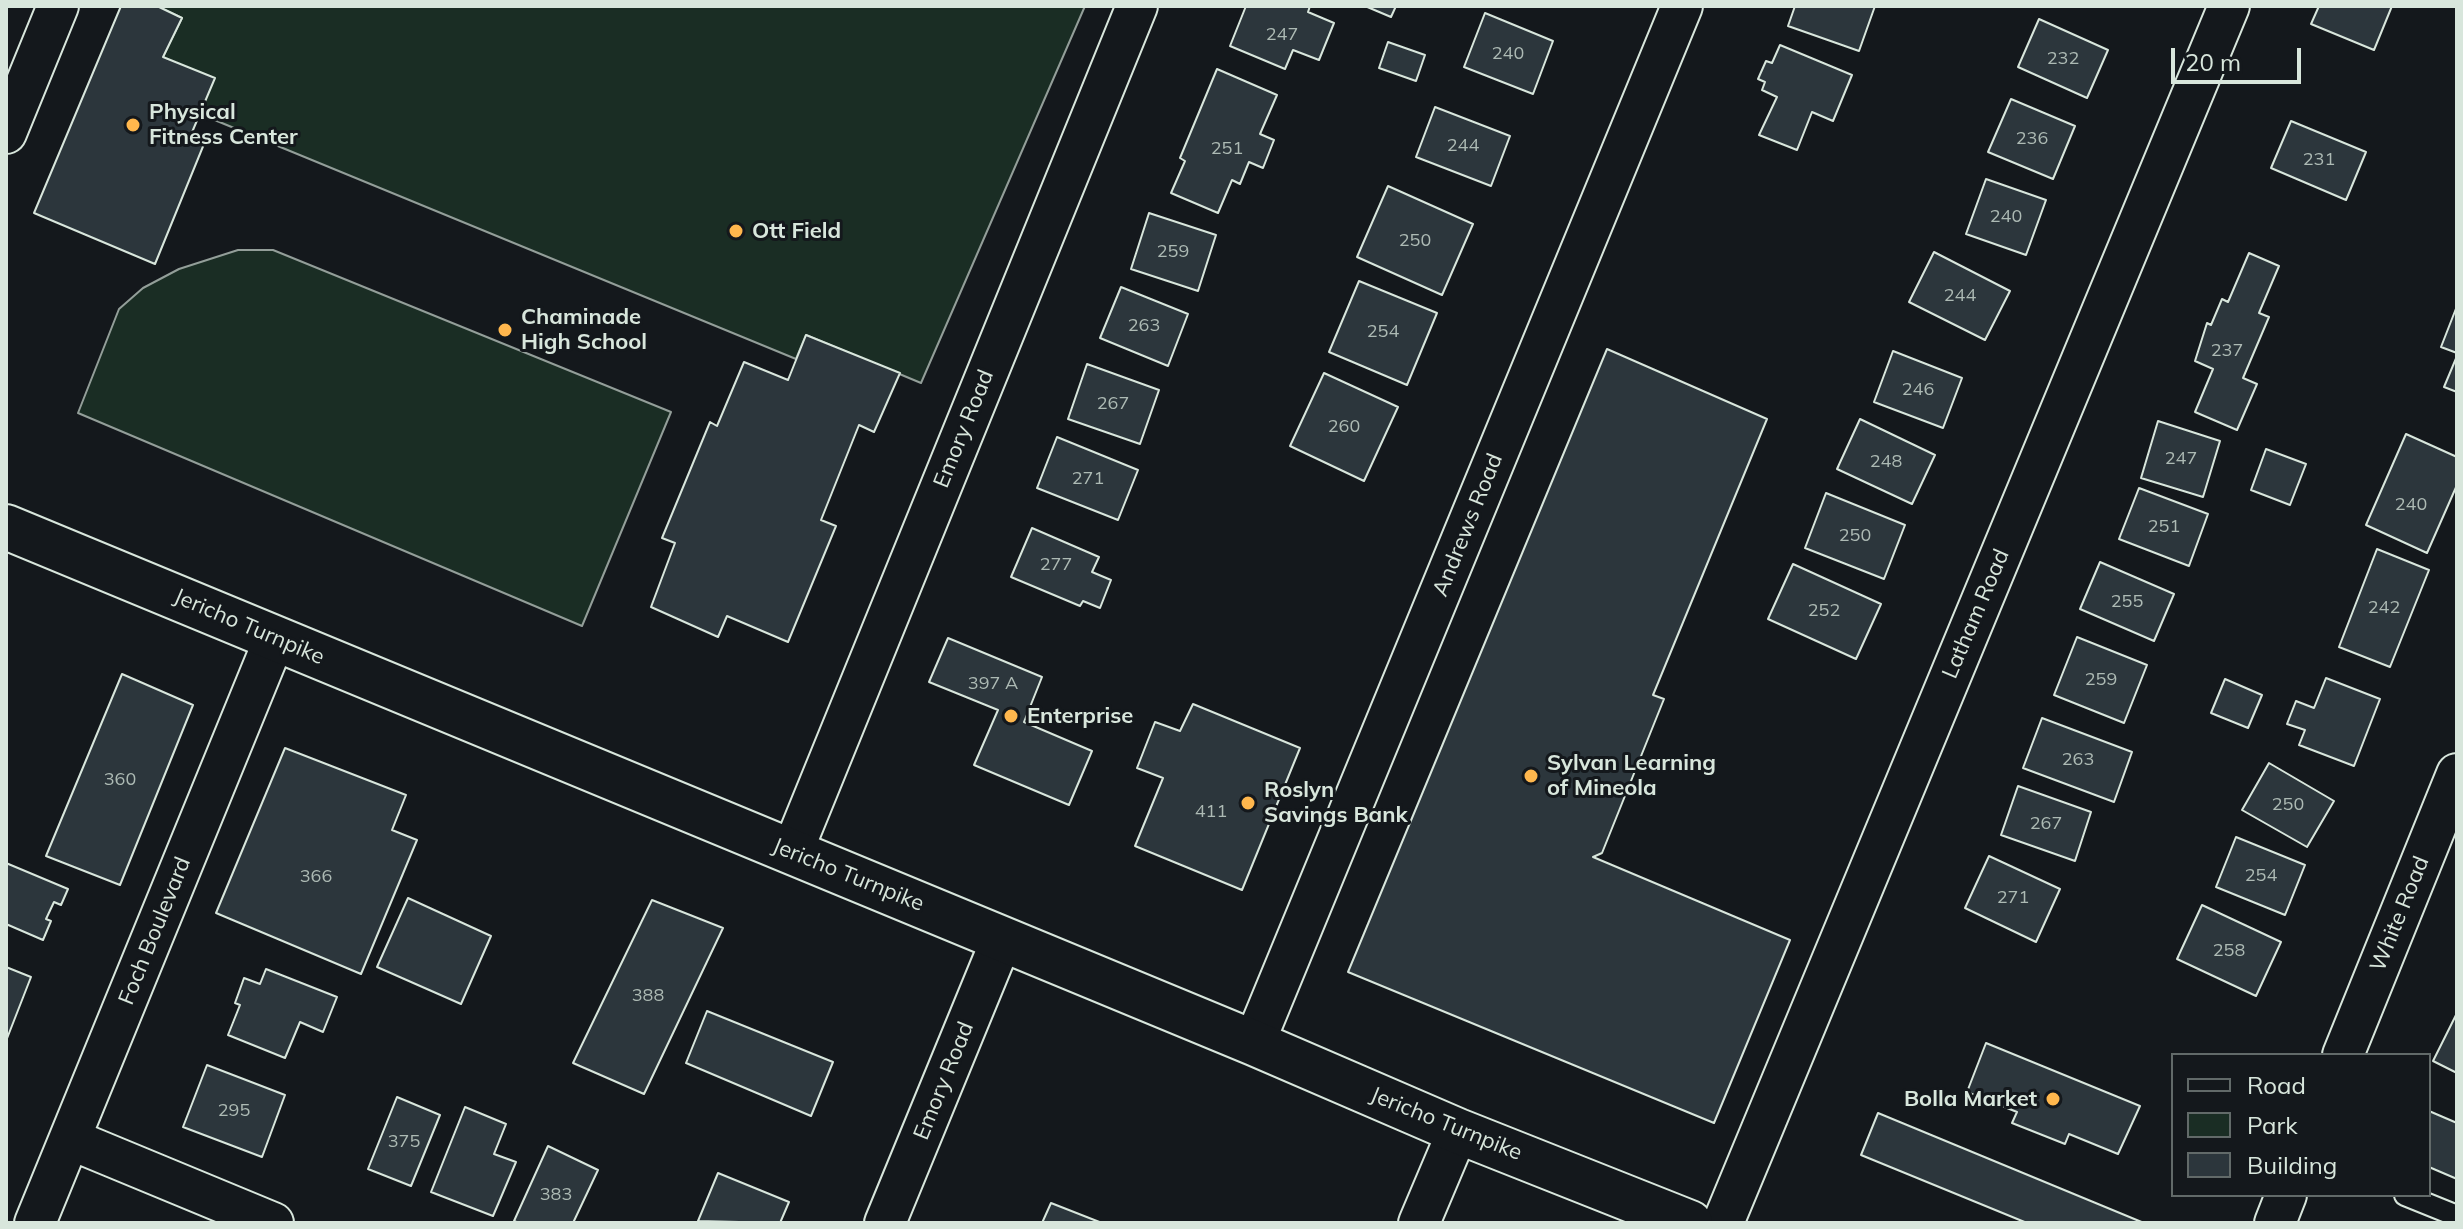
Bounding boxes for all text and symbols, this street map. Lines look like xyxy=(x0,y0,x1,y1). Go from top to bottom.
house number: 247 xyxy=(1266,24,1298,46)
scale bar xyxy=(2175,32,2305,82)
house number: 240 xyxy=(1492,43,1524,65)
text: 20 m xyxy=(2185,47,2241,77)
house number: 232 xyxy=(2047,48,2079,70)
place label: Physical Fitness Center xyxy=(149,99,298,150)
marker: Physical Fitness Center xyxy=(124,116,142,134)
house number: 236 xyxy=(2016,128,2048,150)
house number: 244 xyxy=(1447,135,1479,157)
house number: 251 xyxy=(1211,138,1243,160)
house number: 231 xyxy=(2303,149,2335,171)
house number: 240 xyxy=(1990,206,2022,228)
place label: Ott Field xyxy=(752,218,841,244)
marker: Ott Field xyxy=(727,222,745,240)
house number: 250 xyxy=(1399,230,1431,252)
house number: 259 xyxy=(1157,241,1189,263)
house number: 244 xyxy=(1944,285,1976,307)
place label: Chaminade High School xyxy=(521,304,647,356)
house number: 263 xyxy=(1128,315,1160,337)
marker: Chaminade High School xyxy=(496,321,514,339)
house number: 254 xyxy=(1367,321,1399,343)
house number: 237 xyxy=(2211,340,2243,362)
street label: Emory Road xyxy=(928,366,1000,492)
house number: 246 xyxy=(1902,379,1934,401)
house number: 267 xyxy=(1097,393,1129,415)
house number: 260 xyxy=(1328,416,1360,438)
house number: 247 xyxy=(2165,448,2197,470)
street label: Andrews Road xyxy=(1427,450,1509,600)
house number: 248 xyxy=(1870,451,1902,473)
house number: 271 xyxy=(1072,468,1104,490)
house number: 240 xyxy=(2395,494,2427,516)
house number: 251 xyxy=(2148,516,2180,538)
house number: 250 xyxy=(1839,525,1871,547)
street label: Latham Road xyxy=(1937,545,2015,683)
house number: 277 xyxy=(1040,554,1072,576)
street label: Jericho Turnpike xyxy=(170,583,328,671)
house number: 255 xyxy=(2111,591,2143,613)
house number: 242 xyxy=(2368,597,2400,619)
house number: 252 xyxy=(1808,600,1840,622)
house number: 259 xyxy=(2085,669,2117,691)
house number: 397 A xyxy=(968,673,1018,695)
place label: Enterprise xyxy=(1027,703,1133,729)
marker: Enterprise xyxy=(1002,707,1020,725)
house number: 263 xyxy=(2062,749,2094,771)
place label: Sylvan Learning of Mineola xyxy=(1547,750,1716,802)
marker: Sylvan Learning of Mineola xyxy=(1522,767,1540,785)
house number: 360 xyxy=(104,769,136,791)
place label: Roslyn Savings Bank xyxy=(1264,777,1408,828)
marker: Roslyn Savings Bank xyxy=(1239,794,1257,812)
house number: 250 xyxy=(2272,794,2304,816)
house number: 411 xyxy=(1195,801,1227,823)
house number: 267 xyxy=(2030,813,2062,835)
street label: Jericho Turnpike xyxy=(768,833,928,917)
street label: Foch Boulevard xyxy=(113,853,197,1009)
street label: White Road xyxy=(2365,853,2435,975)
house number: 254 xyxy=(2245,865,2277,887)
house number: 366 xyxy=(300,866,332,888)
house number: 271 xyxy=(1997,887,2029,909)
house number: 258 xyxy=(2213,940,2245,962)
house number: 388 xyxy=(632,985,664,1007)
street label: Emory Road xyxy=(908,1018,980,1144)
legend xyxy=(2171,1053,2431,1197)
text: Road xyxy=(2247,1070,2306,1100)
street label: Jericho Turnpike xyxy=(1366,1082,1526,1166)
place label: Bolla Market xyxy=(1904,1086,2037,1112)
marker: Bolla Market xyxy=(2044,1090,2062,1108)
house number: 295 xyxy=(218,1100,250,1122)
text: Park xyxy=(2247,1110,2298,1140)
house number: 375 xyxy=(388,1131,420,1153)
text: Building xyxy=(2247,1150,2337,1180)
house number: 383 xyxy=(540,1184,572,1206)

